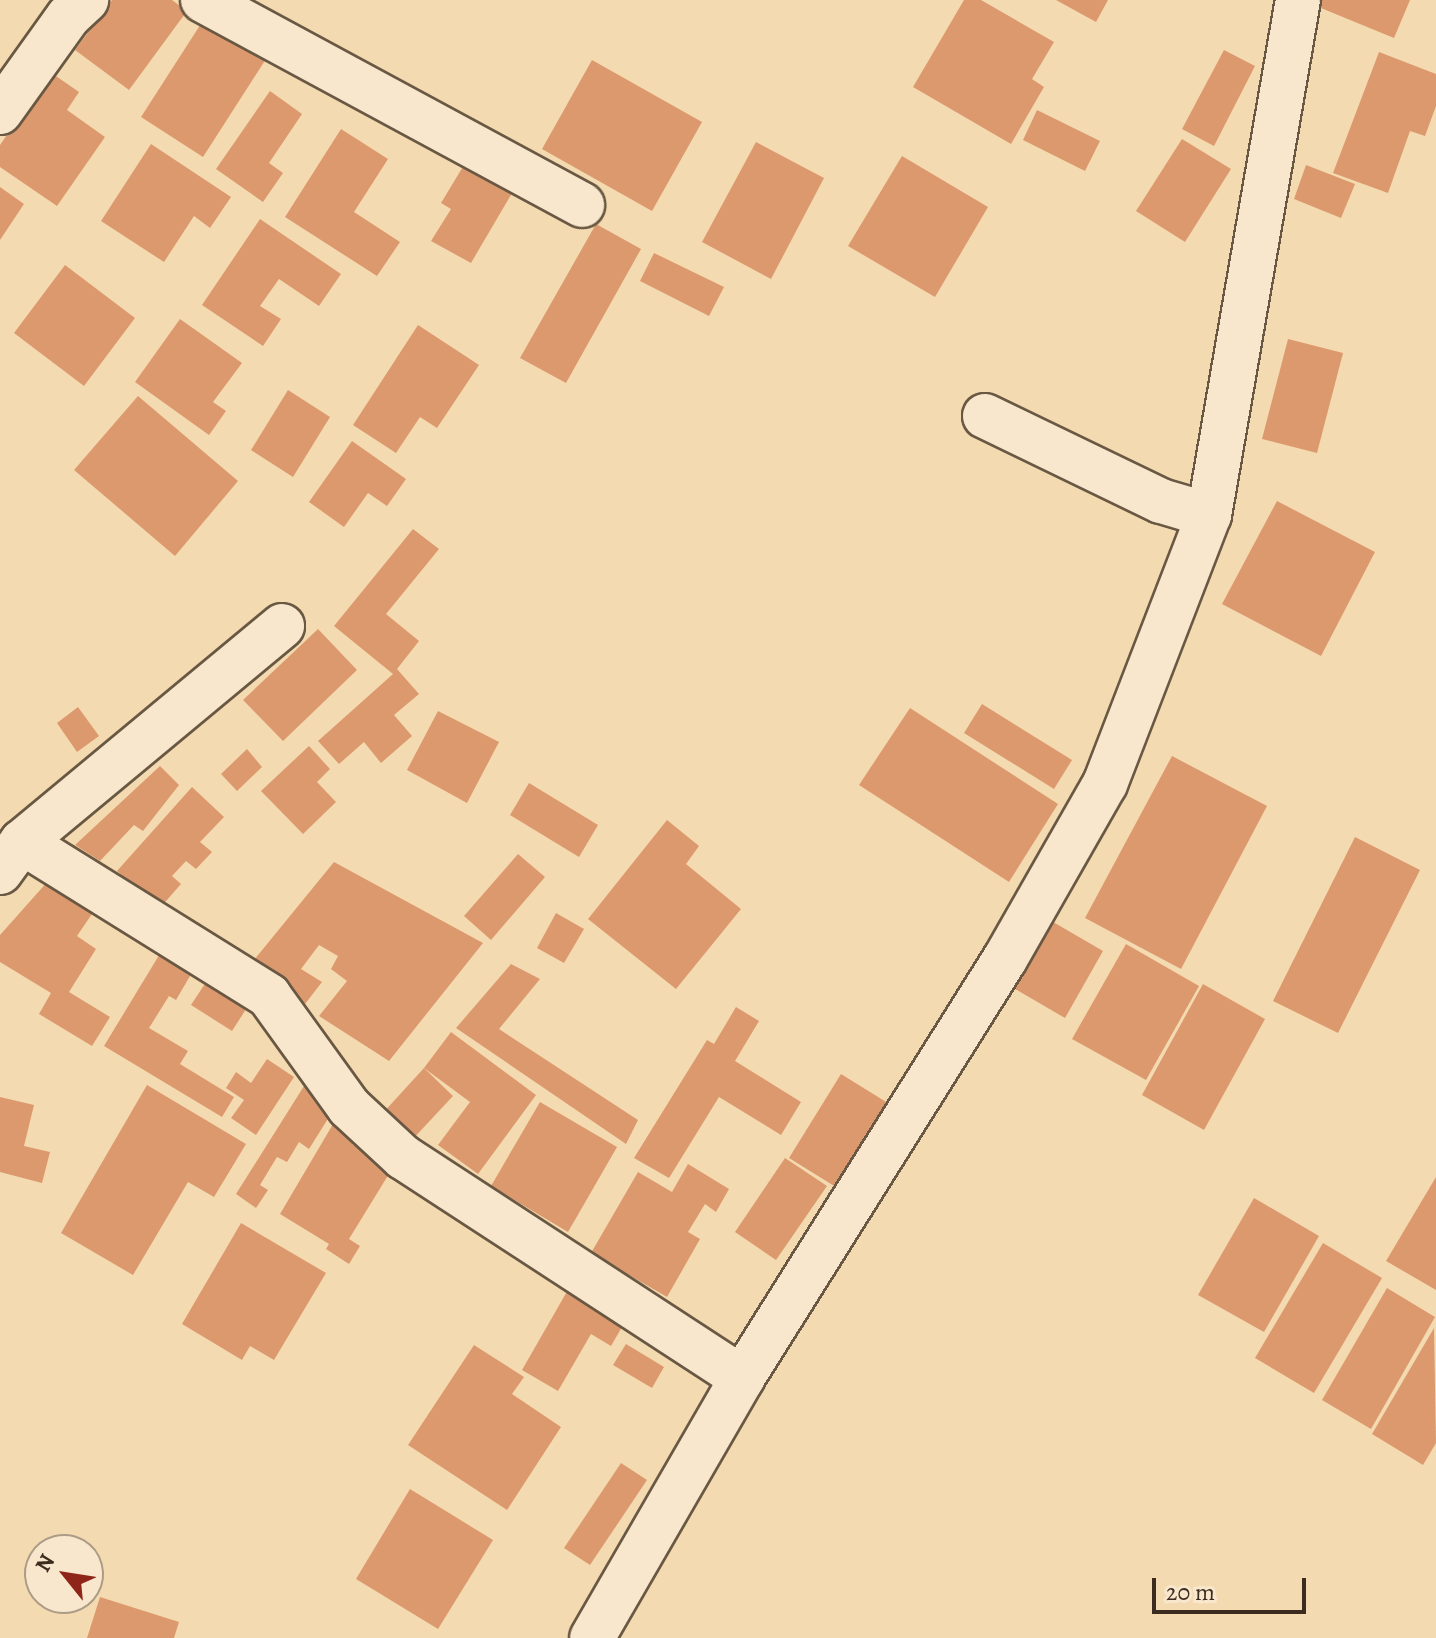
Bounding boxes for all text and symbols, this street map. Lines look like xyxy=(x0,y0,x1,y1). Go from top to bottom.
north arrow xyxy=(24,1534,104,1614)
text: N xyxy=(28,1549,62,1577)
scale bar xyxy=(1156,1562,1310,1612)
text: 20 m xyxy=(1166,1576,1215,1608)

